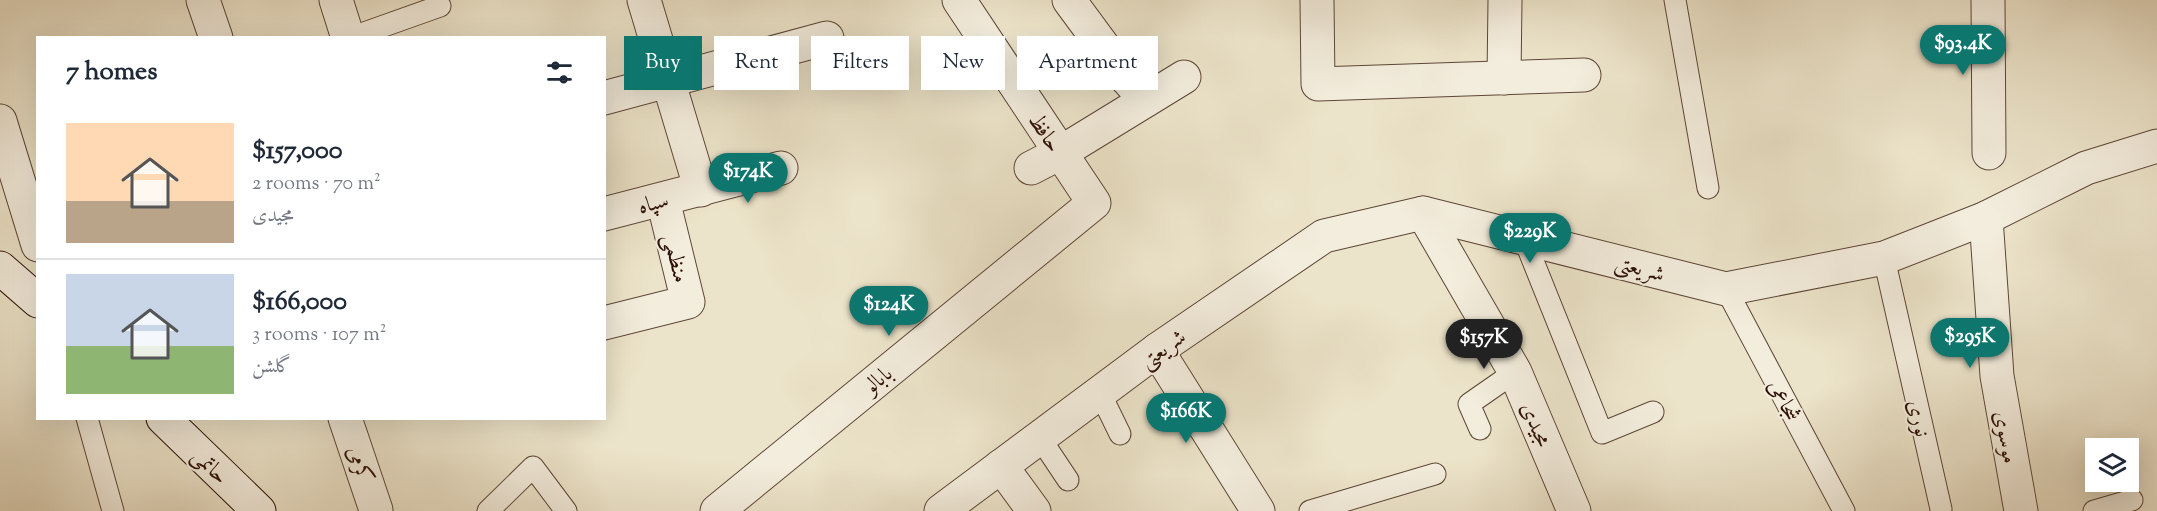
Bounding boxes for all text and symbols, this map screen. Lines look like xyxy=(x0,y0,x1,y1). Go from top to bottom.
pin: $93.4K xyxy=(1914,25,2012,76)
text: $93.4K xyxy=(1934,30,1992,59)
chip: Buy xyxy=(624,36,702,90)
chip: Rent xyxy=(714,36,799,90)
chip: Filters xyxy=(811,36,909,90)
chip: New xyxy=(921,36,1005,90)
chip: Apartment xyxy=(1017,36,1158,90)
text: 7 homes xyxy=(66,54,157,91)
icon: filters xyxy=(543,56,576,89)
street label: حافظ xyxy=(1019,108,1068,160)
text: $157,000 xyxy=(252,133,342,170)
icon: home xyxy=(114,147,186,219)
pin: $174K xyxy=(706,153,790,204)
text: $174K xyxy=(723,158,773,187)
text: 2 rooms · 70 m² xyxy=(252,170,381,199)
street label: سپاه xyxy=(635,186,673,224)
text: مجیدی xyxy=(252,202,294,231)
pin: $229K xyxy=(1488,213,1572,264)
text: $229K xyxy=(1503,218,1557,247)
street label: منظمی xyxy=(653,231,696,286)
street label: شریعتی xyxy=(1611,248,1668,292)
text: $166,000 xyxy=(252,284,347,321)
pin: $124K xyxy=(847,286,931,337)
text: $124K xyxy=(863,291,915,320)
icon: home xyxy=(114,298,186,370)
pin: $295K xyxy=(1928,318,2012,369)
pin: $157K xyxy=(1442,319,1526,370)
text: 3 rooms · 107 m² xyxy=(252,321,386,350)
street label: شریعتی xyxy=(1134,323,1194,378)
text: $295K xyxy=(1944,323,1996,352)
text: $157K xyxy=(1460,324,1508,353)
text: گلشن xyxy=(252,353,291,382)
street label: بابالو xyxy=(856,359,901,404)
street label: شجاعی xyxy=(1758,374,1807,428)
pin: $166K xyxy=(1144,393,1228,444)
street label: نوری xyxy=(1897,397,1937,440)
text: $166K xyxy=(1160,398,1212,427)
street label: مجیدی xyxy=(1511,398,1558,453)
street label: موسوی xyxy=(1984,409,2024,466)
map controls xyxy=(2085,438,2139,492)
button: layers xyxy=(2085,438,2139,492)
street label: حاتمی xyxy=(183,441,235,493)
street label: کرمی xyxy=(337,442,379,488)

